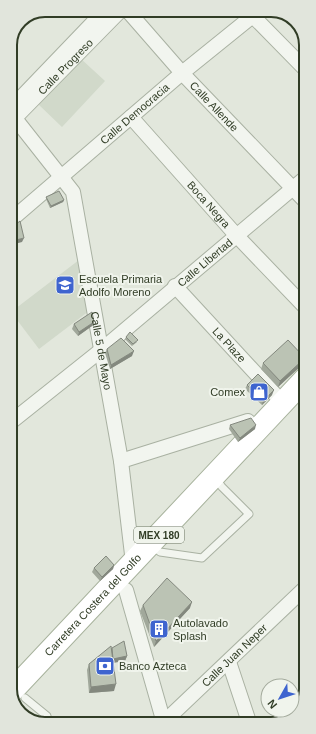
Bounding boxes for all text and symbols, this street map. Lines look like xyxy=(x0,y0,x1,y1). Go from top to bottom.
street label: Calle Progreso xyxy=(36,36,95,97)
street label: Calle Allende xyxy=(188,79,241,134)
street label: Calle Democracia xyxy=(98,80,172,147)
street label: Boca Negra xyxy=(185,179,233,231)
street label: Calle Libertad xyxy=(175,236,235,289)
place label: Escuela Primaria Adolfo Moreno xyxy=(79,273,163,298)
school or university icon: Escuela Primaria Adolfo Moreno xyxy=(54,274,76,296)
street label: Calle 5 de Mayo xyxy=(88,310,114,391)
street label: La Plaze xyxy=(210,325,248,365)
shop icon: Comex xyxy=(248,381,270,403)
place label: Comex xyxy=(210,386,245,398)
road number: MEX 180 xyxy=(134,527,184,543)
street label: Carretera Costera del Golfo xyxy=(42,552,143,658)
place label: Autolavado Splash xyxy=(173,617,228,642)
building icon: Autolavado Splash xyxy=(148,618,170,640)
street label: Calle Juan Neper xyxy=(199,621,270,689)
bank icon: Banco Azteca xyxy=(94,655,116,677)
place label: Banco Azteca xyxy=(119,660,187,672)
north arrow xyxy=(260,678,300,718)
text: N xyxy=(265,697,279,711)

